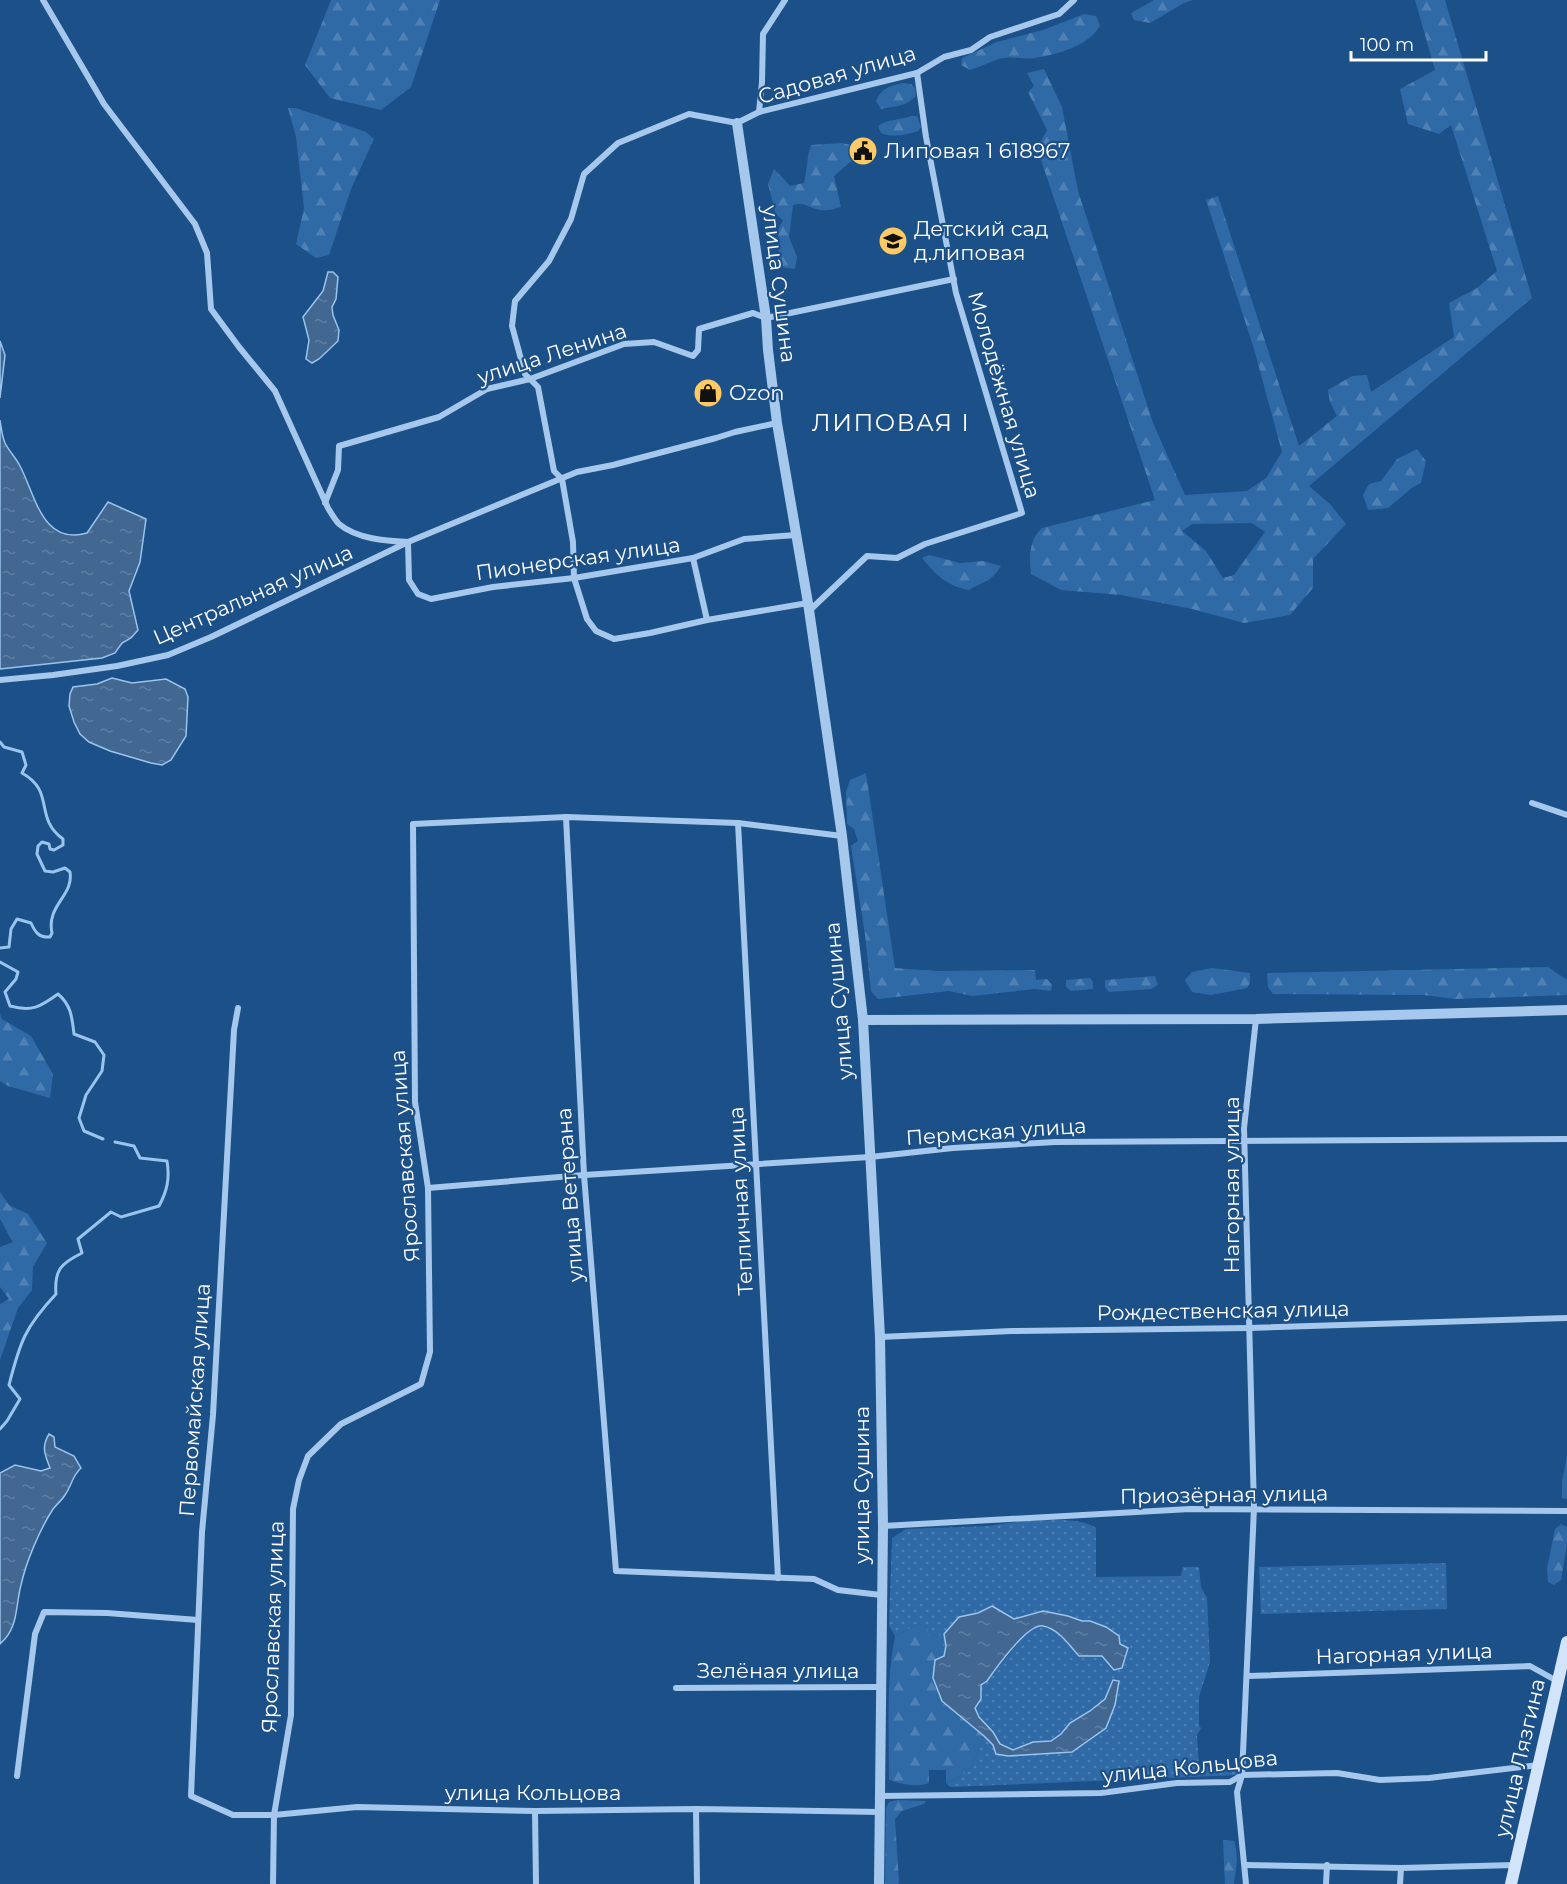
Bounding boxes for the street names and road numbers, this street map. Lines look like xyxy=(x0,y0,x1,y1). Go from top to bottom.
street label: Садовая улица xyxy=(755,40,919,109)
street label: улица Сушина xyxy=(757,203,802,364)
street label: Молодёжная улица xyxy=(963,289,1046,501)
street label: улица Ленина xyxy=(473,318,630,390)
street label: Пионерская улица xyxy=(474,532,682,585)
street label: Центральная улица xyxy=(149,539,357,650)
street label: улица Сушина xyxy=(819,921,858,1082)
street label: Ярославская улица xyxy=(385,1049,424,1263)
street label: Нагорная улица xyxy=(1219,1097,1244,1273)
street label: Тепличная улица xyxy=(723,1106,758,1296)
street label: улица Ветерана xyxy=(551,1107,588,1284)
street label: Пермская улица xyxy=(905,1113,1087,1150)
street label: Первомайская улица xyxy=(174,1282,215,1518)
street label: Рождественская улица xyxy=(1096,1296,1350,1325)
street label: улица Сушина xyxy=(849,1406,874,1565)
street label: Приозёрная улица xyxy=(1120,1480,1328,1509)
street label: Ярославская улица xyxy=(256,1520,289,1734)
street label: Нагорная улица xyxy=(1315,1638,1493,1669)
street label: Зелёная улица xyxy=(697,1658,859,1683)
street label: улица Лязгина xyxy=(1489,1676,1550,1841)
street label: улица Кольцова xyxy=(1100,1745,1279,1788)
street label: улица Кольцова xyxy=(444,1780,621,1805)

